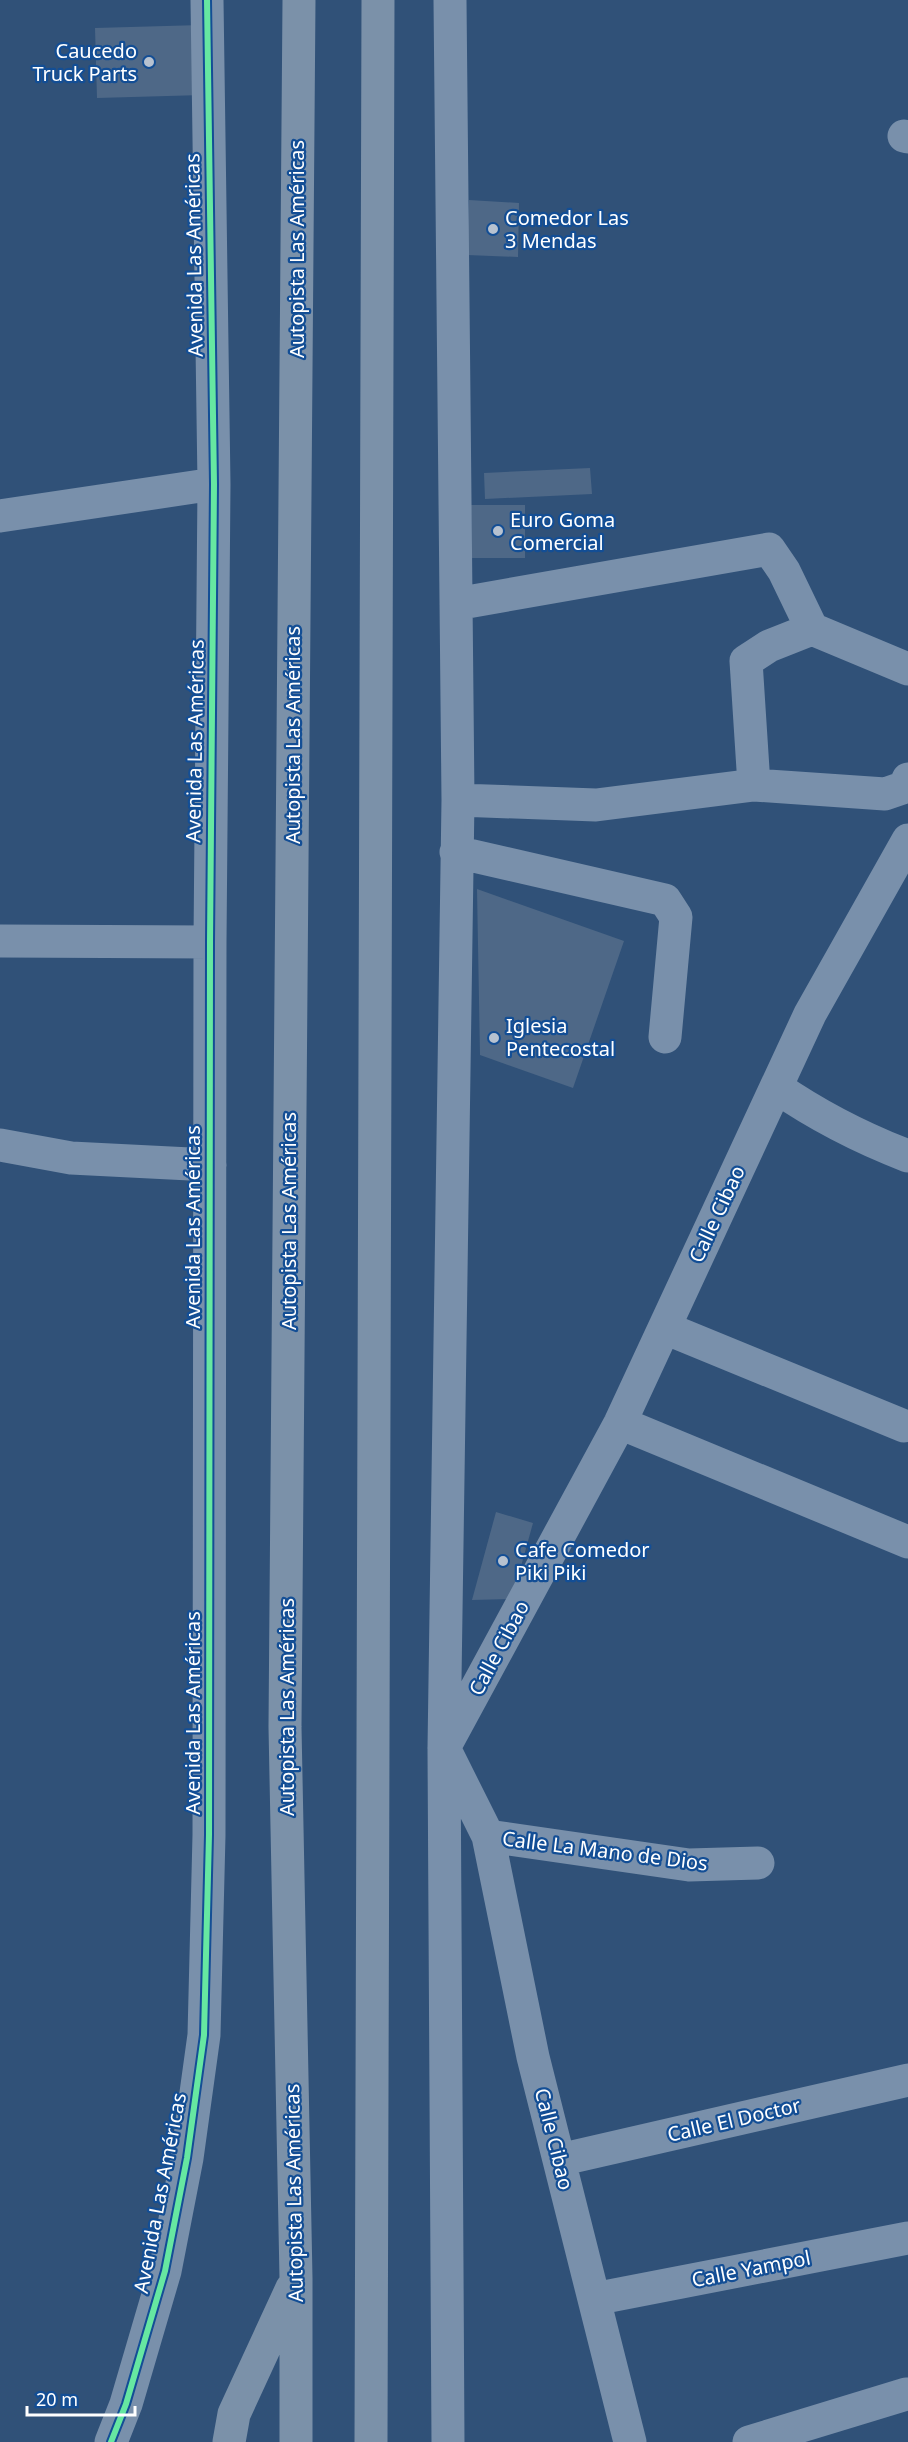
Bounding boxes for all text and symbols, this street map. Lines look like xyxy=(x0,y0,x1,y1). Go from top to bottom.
place label: Caucedo Truck Parts xyxy=(32,37,137,87)
marker: Caucedo Truck Parts xyxy=(142,55,156,69)
street label: Autopista Las Américas xyxy=(283,140,310,358)
street label: Avenida Las Américas xyxy=(178,153,209,357)
place label: Comedor Las 3 Mendas xyxy=(505,204,629,254)
marker: Comedor Las 3 Mendas xyxy=(486,222,500,236)
place label: Euro Goma Comercial xyxy=(510,506,615,556)
marker: Euro Goma Comercial xyxy=(491,524,505,538)
street label: Autopista Las Américas xyxy=(279,626,306,844)
street label: Avenida Las Américas xyxy=(179,639,210,843)
place label: Iglesia Pentecostal xyxy=(506,1012,615,1062)
marker: Iglesia Pentecostal xyxy=(487,1031,501,1045)
street label: Autopista Las Américas xyxy=(275,1112,302,1330)
street label: Avenida Las Américas xyxy=(179,1125,206,1329)
street label: Calle Cibao xyxy=(682,1161,751,1267)
place label: Cafe Comedor Piki Piki xyxy=(515,1536,650,1586)
marker: Cafe Comedor Piki Piki xyxy=(496,1554,510,1568)
street label: Calle Cibao xyxy=(462,1595,535,1700)
street label: Autopista Las Américas xyxy=(273,1598,300,1816)
street label: Avenida Las Américas xyxy=(179,1611,206,1815)
street label: Calle La Mano de Dios xyxy=(501,1825,709,1877)
street label: Autopista Las Américas xyxy=(278,2084,309,2302)
street label: Calle Cibao xyxy=(529,2085,580,2193)
street label: Avenida Las Américas xyxy=(127,2090,192,2295)
street label: Calle El Doctor xyxy=(665,2091,803,2148)
street label: Calle Yampol xyxy=(689,2244,813,2293)
scale bar xyxy=(27,2379,135,2417)
text: 20 m xyxy=(36,2387,78,2411)

